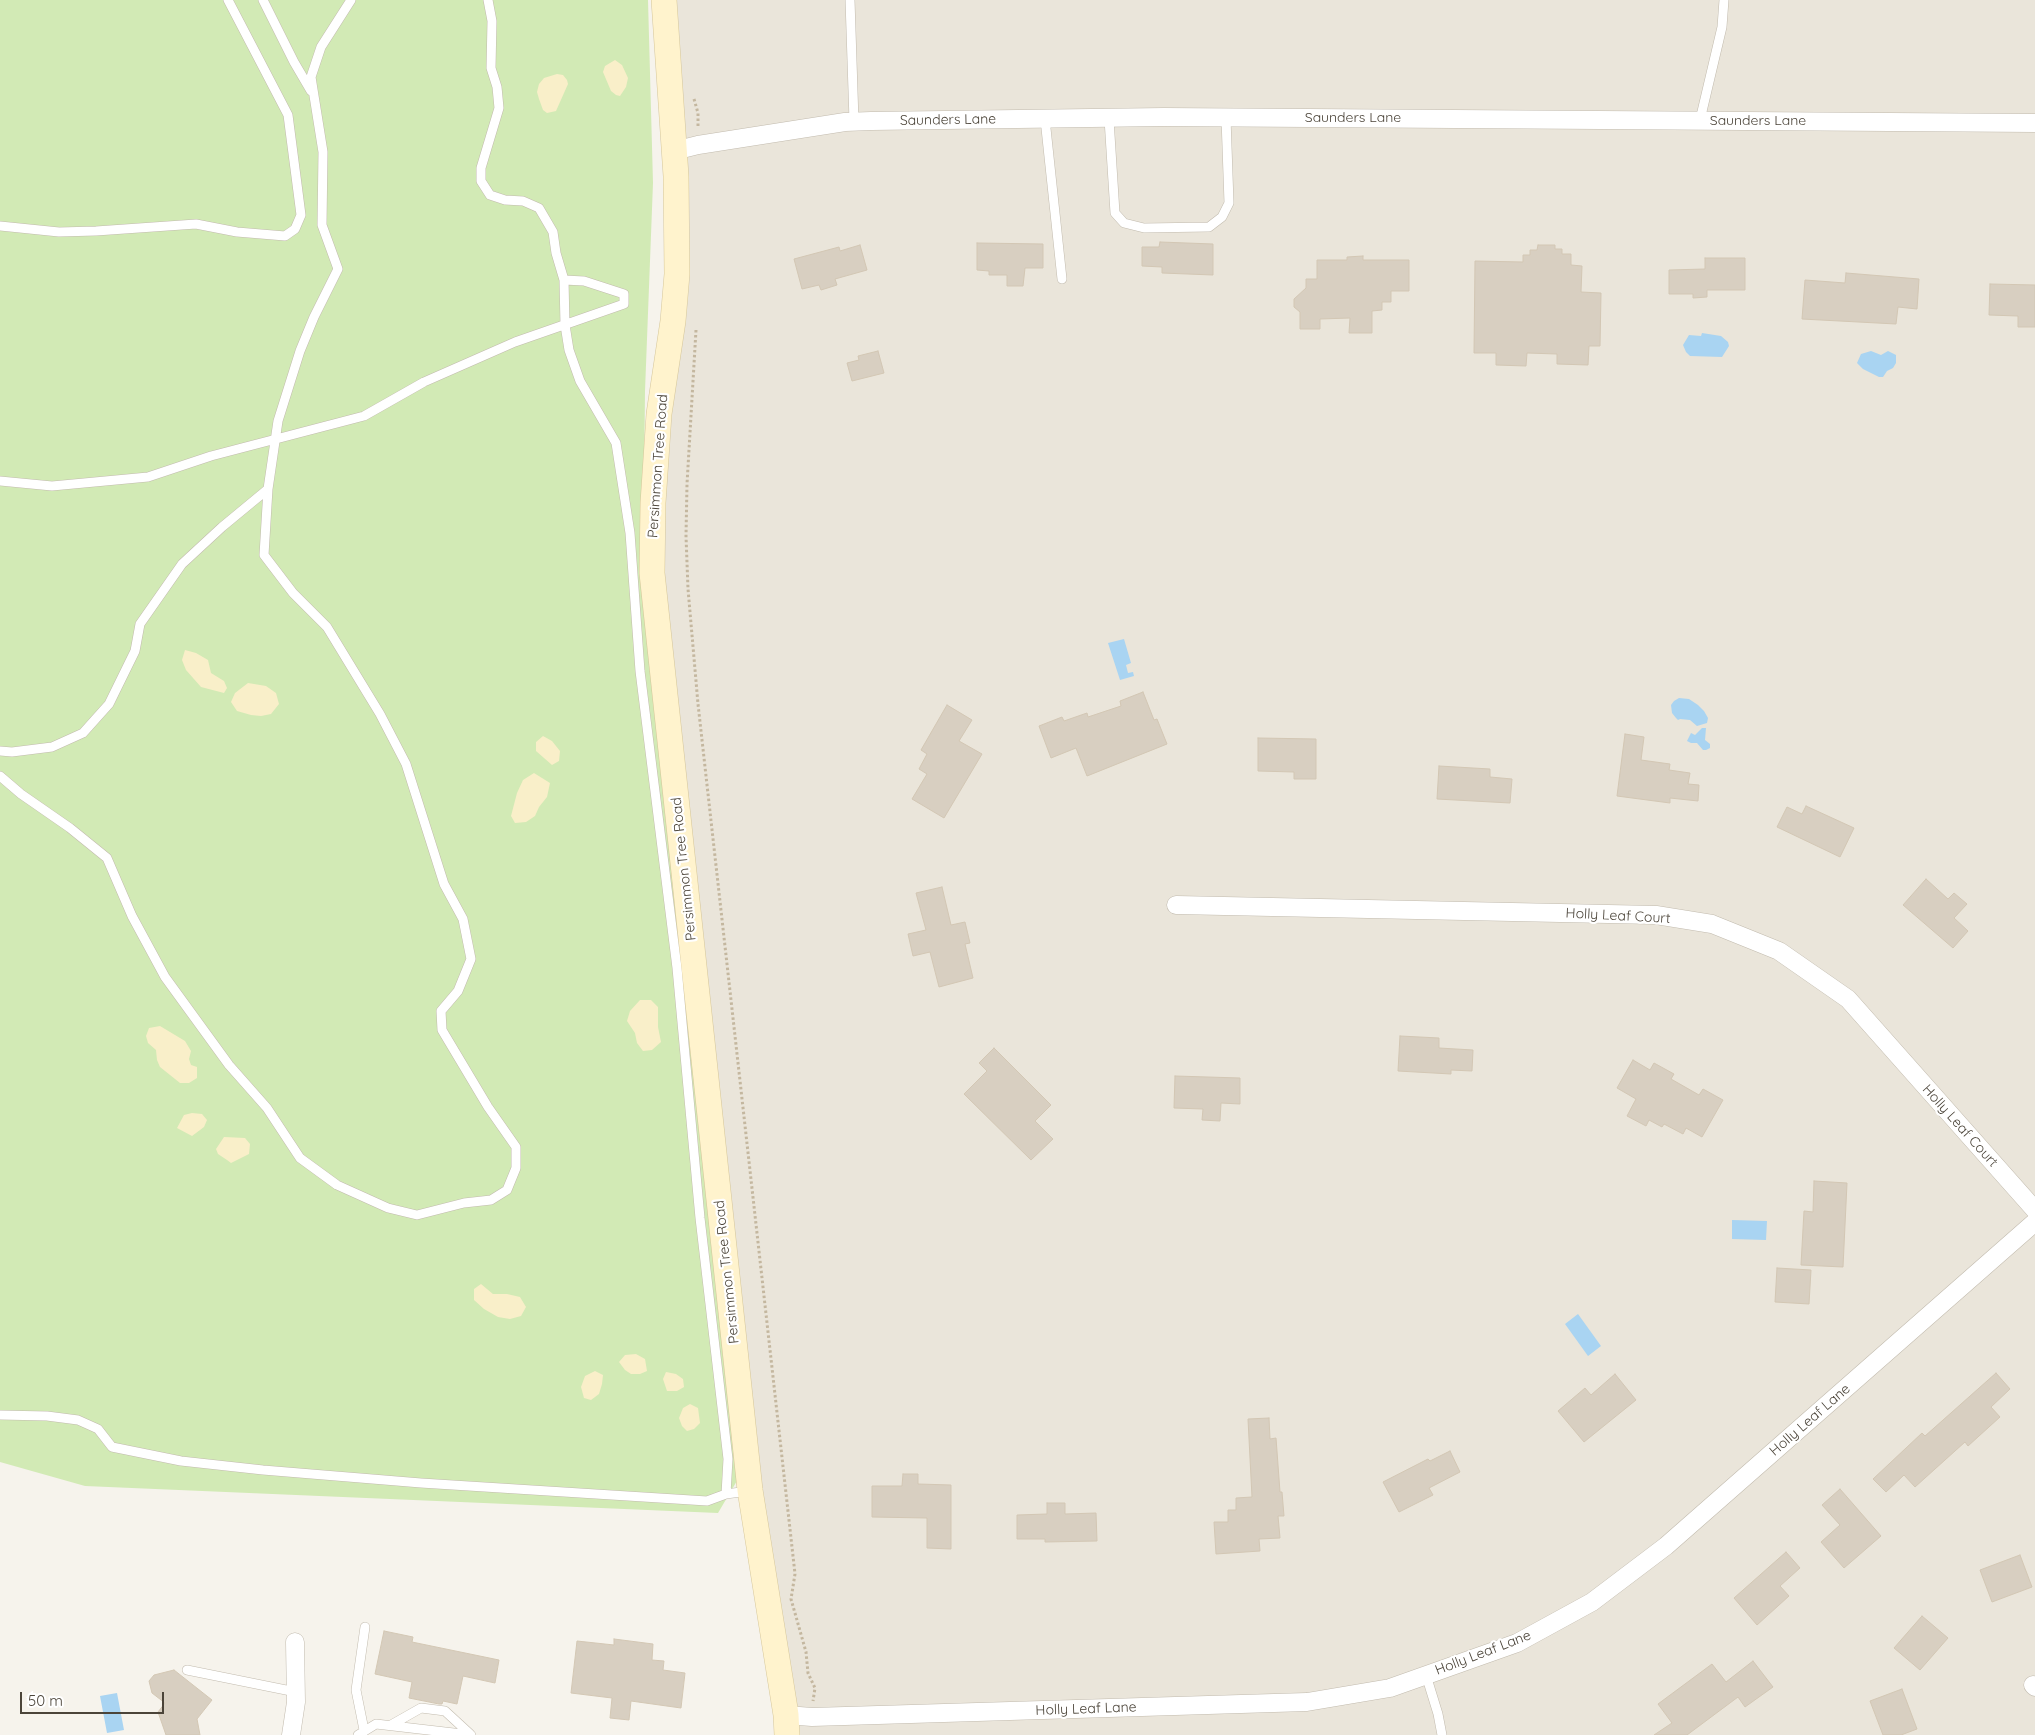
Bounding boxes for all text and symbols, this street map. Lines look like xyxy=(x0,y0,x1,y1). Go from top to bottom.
street label: Saunders Lane xyxy=(1305,110,1401,126)
street label: Saunders Lane xyxy=(900,111,996,129)
street label: Saunders Lane xyxy=(1710,113,1806,129)
street label: Persimmon Tree Road xyxy=(645,394,671,538)
street label: Persimmon Tree Road xyxy=(668,796,700,942)
street label: Holly Leaf Court xyxy=(1565,905,1671,927)
street label: Holly Leaf Court xyxy=(1919,1081,2001,1171)
street label: Persimmon Tree Road xyxy=(711,1199,743,1345)
street label: Holly Leaf Lane xyxy=(1766,1380,1854,1460)
street label: Holly Leaf Lane xyxy=(1433,1627,1533,1679)
scale bar xyxy=(22,1682,166,1714)
text: 50 m xyxy=(28,1691,63,1710)
street label: Holly Leaf Lane xyxy=(1035,1699,1137,1719)

